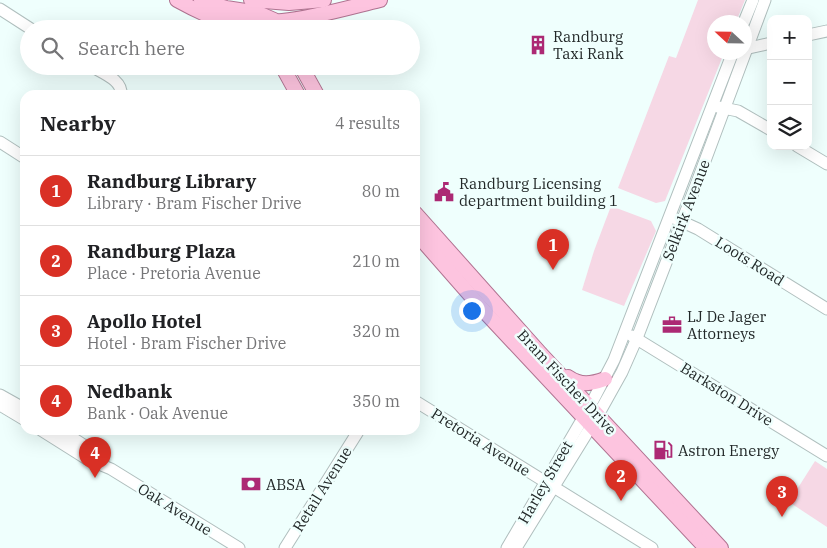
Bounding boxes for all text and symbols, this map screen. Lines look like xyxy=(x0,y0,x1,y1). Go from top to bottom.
north arrow xyxy=(707,15,752,60)
map controls xyxy=(767,15,812,150)
button: + xyxy=(767,15,812,60)
search box xyxy=(20,20,420,75)
place label: Randburg Taxi Rank xyxy=(553,27,624,63)
icon: search xyxy=(38,34,66,62)
building icon: Randburg Taxi Rank xyxy=(527,34,549,56)
text: Search here xyxy=(78,36,185,60)
button: − xyxy=(767,60,812,105)
button: layers xyxy=(767,105,812,150)
text: Nearby xyxy=(40,109,116,137)
text: 4 results xyxy=(335,113,400,133)
street label: Selkirk Avenue xyxy=(658,157,714,263)
text: Randburg Library xyxy=(87,169,256,193)
place label: Randburg Licensing department building 1 xyxy=(459,174,618,210)
text: 1 xyxy=(51,181,61,201)
text: 80 m xyxy=(362,181,400,201)
public building icon: Randburg Licensing department building 1 xyxy=(433,181,455,203)
text: Library · Bram Fischer Drive xyxy=(87,193,302,213)
pin: 1 xyxy=(537,229,569,270)
street label: Loots Road xyxy=(712,232,788,290)
text: Randburg Plaza xyxy=(87,239,236,263)
text: 2 xyxy=(51,251,61,271)
text: 210 m xyxy=(352,251,400,271)
text: Place · Pretoria Avenue xyxy=(87,263,261,283)
your location xyxy=(459,298,485,324)
place label: LJ De Jager Attorneys xyxy=(687,307,767,343)
text: Apollo Hotel xyxy=(87,309,202,333)
office icon: LJ De Jager Attorneys xyxy=(661,314,683,336)
text: 3 xyxy=(51,321,61,341)
text: 320 m xyxy=(352,321,400,341)
street label: Bram Fischer Drive xyxy=(513,325,621,439)
text: Hotel · Bram Fischer Drive xyxy=(87,333,286,353)
street label: Barkston Drive xyxy=(677,358,777,430)
text: Nedbank xyxy=(87,379,172,403)
text: 4 xyxy=(51,391,61,411)
text: 350 m xyxy=(352,391,400,411)
text: Bank · Oak Avenue xyxy=(87,403,228,423)
street label: Pretoria Avenue xyxy=(428,404,534,480)
pin: 4 xyxy=(79,437,111,478)
street label: Harley Street xyxy=(514,437,576,527)
fuel station icon: Astron Energy xyxy=(652,439,674,461)
place label: Astron Energy xyxy=(678,441,779,460)
street label: Retail Avenue xyxy=(288,443,356,535)
pin: 2 xyxy=(605,460,637,501)
bank icon: ABSA xyxy=(240,473,262,495)
place label: ABSA xyxy=(266,475,306,494)
pin: 3 xyxy=(766,476,798,517)
street label: Oak Avenue xyxy=(134,479,216,539)

